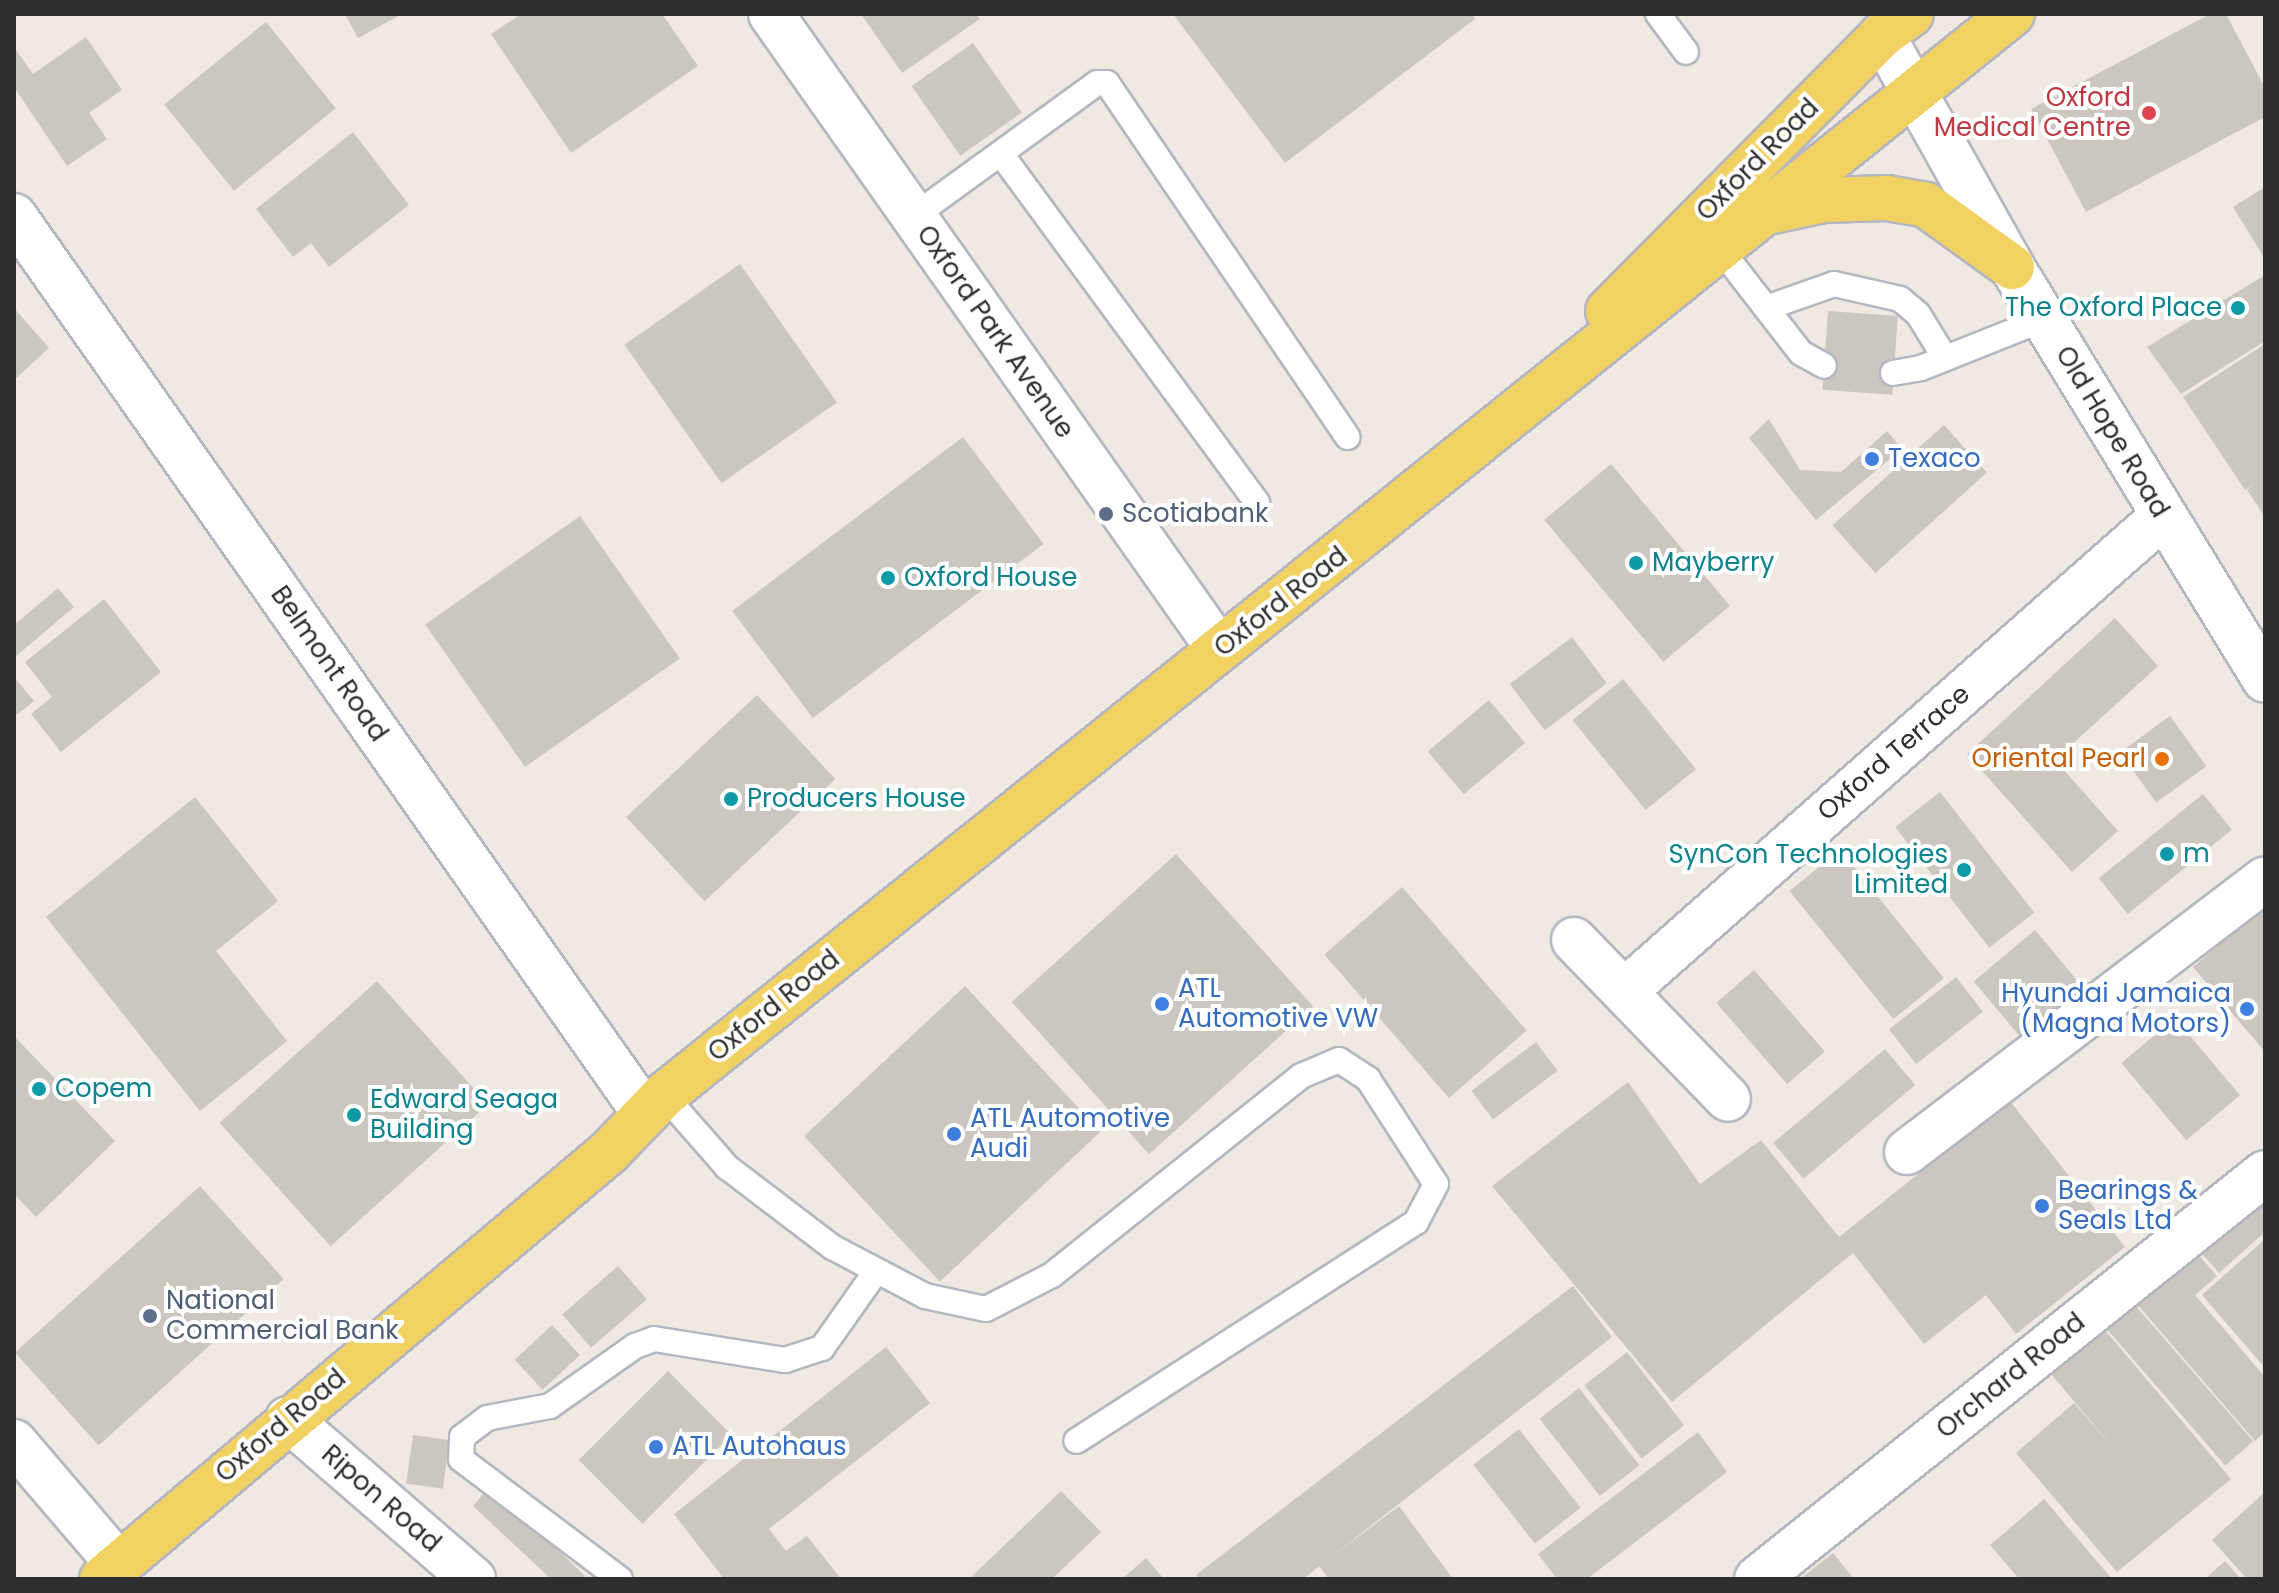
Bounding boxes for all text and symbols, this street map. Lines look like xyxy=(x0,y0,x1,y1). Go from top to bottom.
place label: Oxford Medical Centre xyxy=(1934,82,2131,144)
street label: Oxford Road xyxy=(1690,92,1826,228)
marker: Oxford Medical Centre xyxy=(2138,102,2160,124)
street label: Oxford Park Avenue xyxy=(910,220,1080,444)
place label: The Oxford Place xyxy=(2005,292,2222,324)
marker: The Oxford Place xyxy=(2229,299,2247,317)
street label: Old Hope Road xyxy=(2049,341,2175,523)
place label: Texaco xyxy=(1888,443,1981,475)
marker: Texaco xyxy=(1863,450,1881,468)
place label: Scotiabank xyxy=(1122,498,1268,530)
marker: Scotiabank xyxy=(1097,505,1115,523)
street label: Oxford Road xyxy=(1208,540,1354,664)
place label: Mayberry xyxy=(1652,547,1774,579)
marker: Mayberry xyxy=(1627,554,1645,572)
place label: Oxford House xyxy=(904,562,1077,594)
marker: Oxford House xyxy=(879,569,897,587)
street label: Belmont Road xyxy=(264,580,394,748)
street label: Oxford Terrace xyxy=(1812,678,1976,828)
place label: Oriental Pearl xyxy=(1971,743,2146,775)
marker: Oriental Pearl xyxy=(2153,750,2171,768)
place label: Producers House xyxy=(747,783,966,815)
marker: Producers House xyxy=(722,790,740,808)
place label: m xyxy=(2183,838,2210,870)
place label: SynCon Technologies Limited xyxy=(1669,839,1948,900)
marker: m xyxy=(2158,845,2176,863)
marker: SynCon Technologies Limited xyxy=(1955,861,1973,879)
street label: Oxford Road xyxy=(702,944,846,1068)
place label: ATL Automotive VW xyxy=(1178,973,1378,1034)
place label: Hyundai Jamaica (Magna Motors) xyxy=(2001,978,2231,1040)
marker: ATL Automotive VW xyxy=(1153,995,1171,1013)
marker: Hyundai Jamaica (Magna Motors) xyxy=(2238,1000,2256,1018)
place label: Copem xyxy=(55,1073,152,1105)
marker: Copem xyxy=(30,1080,48,1098)
place label: Edward Seaga Building xyxy=(370,1084,558,1146)
place label: ATL Automotive Audi xyxy=(970,1103,1170,1164)
marker: Edward Seaga Building xyxy=(345,1106,363,1124)
marker: ATL Automotive Audi xyxy=(945,1125,963,1143)
place label: Bearings & Seals Ltd xyxy=(2058,1175,2198,1236)
marker: Bearings & Seals Ltd xyxy=(2033,1197,2051,1215)
place label: National Commercial Bank xyxy=(166,1285,399,1346)
marker: National Commercial Bank xyxy=(141,1307,159,1325)
street label: Orchard Road xyxy=(1930,1307,2092,1445)
street label: Oxford Road xyxy=(210,1363,352,1489)
place label: ATL Autohaus xyxy=(672,1431,846,1463)
marker: ATL Autohaus xyxy=(647,1438,665,1456)
street label: Ripon Road xyxy=(315,1439,447,1559)

